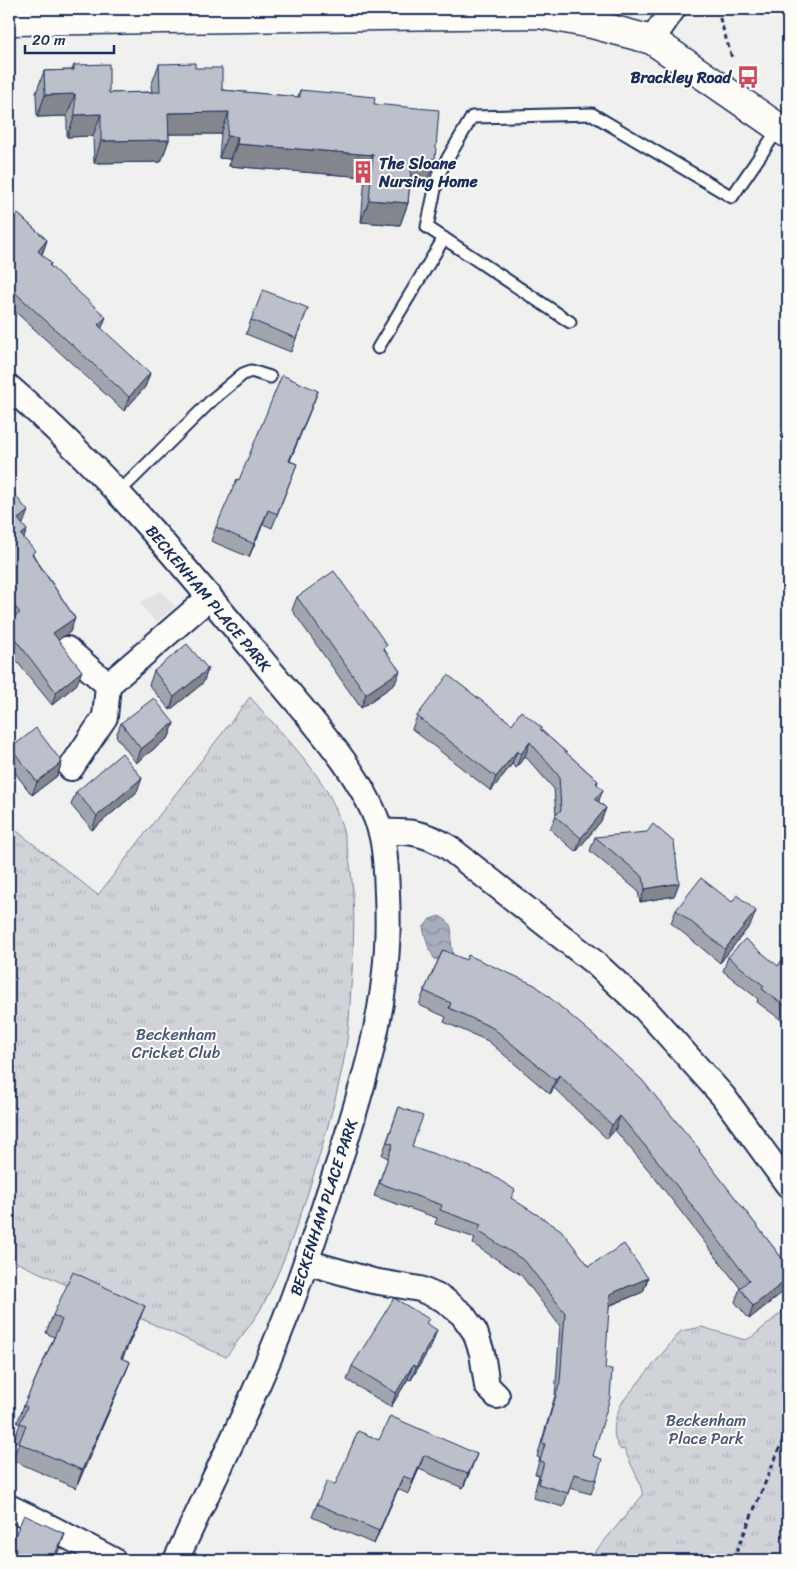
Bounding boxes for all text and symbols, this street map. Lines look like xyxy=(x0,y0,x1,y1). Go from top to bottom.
scale bar xyxy=(25,22,114,54)
text: 20 m xyxy=(32,27,66,53)
place label: Brackley Road xyxy=(630,63,733,92)
bus stop icon: Brackley Road xyxy=(735,64,761,90)
place label: The Sloane Nursing Home xyxy=(378,149,478,196)
building icon: The Sloane Nursing Home xyxy=(350,159,376,185)
street label: BECKENHAM PLACE PARK xyxy=(138,518,279,679)
park label: Beckenham Cricket Club xyxy=(132,1020,221,1067)
street label: BECKENHAM PLACE PARK xyxy=(281,1114,366,1300)
park label: Beckenham Place Park xyxy=(666,1406,746,1453)

